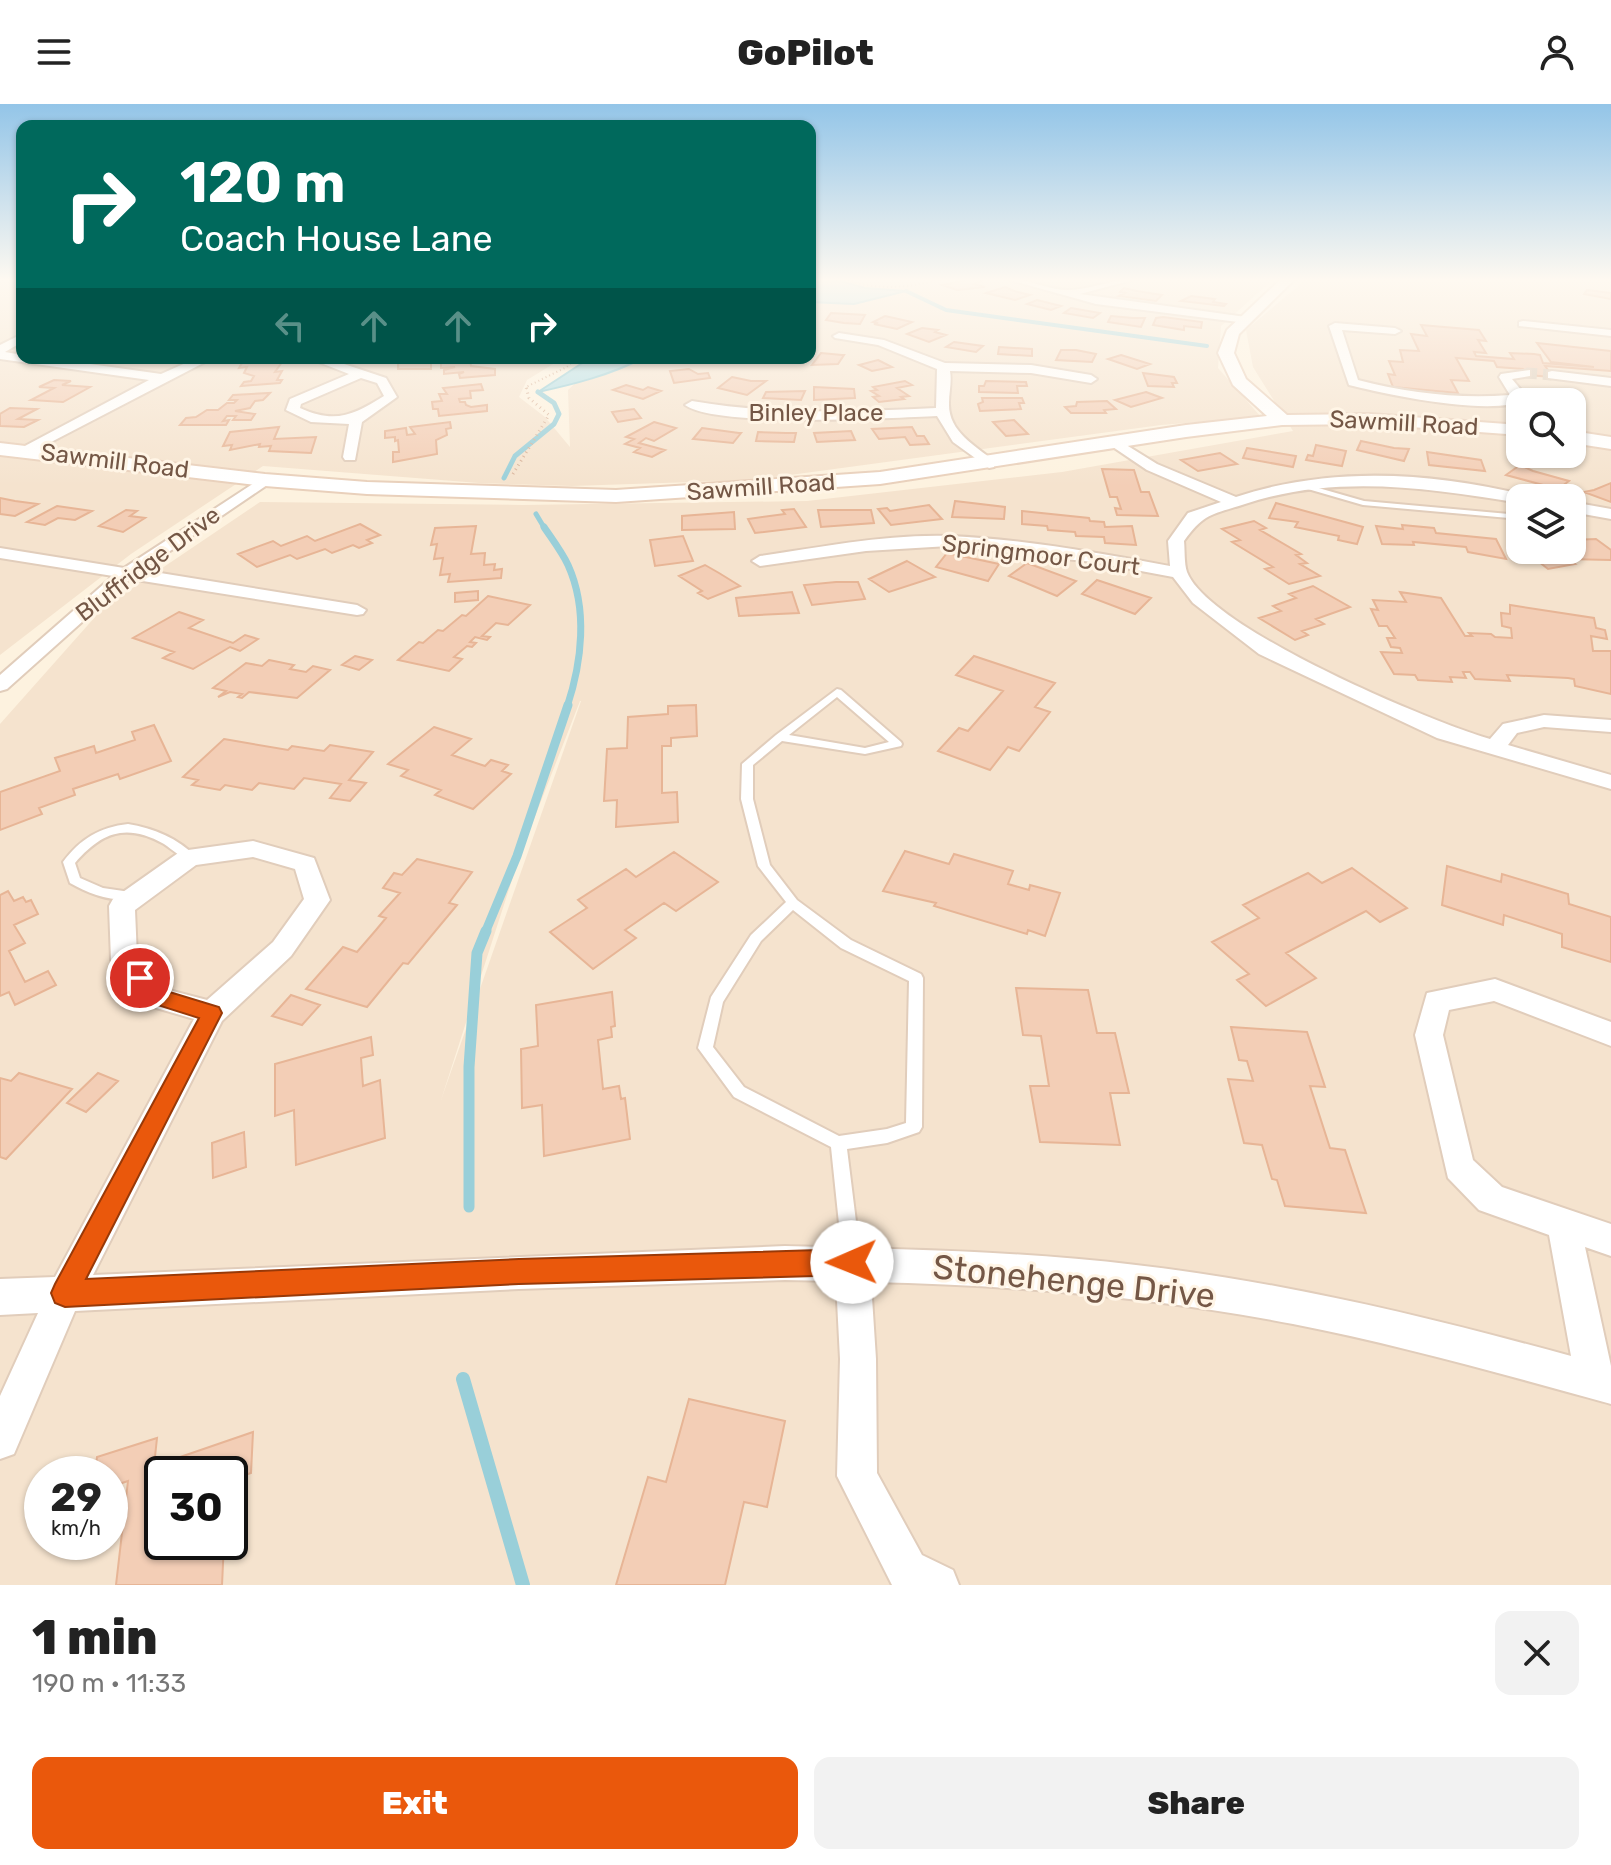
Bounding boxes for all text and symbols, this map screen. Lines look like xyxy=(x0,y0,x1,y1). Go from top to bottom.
icon: menu xyxy=(32,30,76,74)
icon: person xyxy=(1535,30,1579,74)
text: GoPilot xyxy=(737,31,874,74)
text: 120 m xyxy=(180,150,346,216)
icon: right xyxy=(48,152,152,256)
text: Coach House Lane xyxy=(180,217,493,260)
icon: left xyxy=(268,304,312,348)
icon: ahead xyxy=(352,304,396,348)
icon: ahead xyxy=(436,304,480,348)
icon: right xyxy=(520,304,564,348)
map controls xyxy=(1506,388,1586,564)
button: search xyxy=(1506,388,1586,468)
street label: Binley Place xyxy=(749,399,883,427)
street label: Sawmill Road xyxy=(1329,405,1479,441)
street label: Sawmill Road xyxy=(39,438,191,484)
street label: Sawmill Road xyxy=(686,468,836,506)
button: layers xyxy=(1506,484,1586,564)
street label: Bluffridge Drive xyxy=(70,501,226,627)
street label: Springmoor Court xyxy=(940,529,1142,581)
pin xyxy=(106,944,174,1012)
icon: arrive xyxy=(118,956,162,1000)
position arrow xyxy=(810,1220,894,1304)
street label: Stonehenge Drive xyxy=(931,1246,1217,1317)
speed limit sign: 30 xyxy=(144,1456,248,1560)
text: 29 xyxy=(50,1474,102,1521)
text: km/h xyxy=(51,1516,101,1540)
text: 1 min xyxy=(32,1609,158,1666)
button: close xyxy=(1495,1611,1579,1695)
text: 190 m · 11:33 xyxy=(32,1668,186,1699)
button: Exit xyxy=(32,1757,798,1849)
button: Share xyxy=(814,1757,1579,1849)

